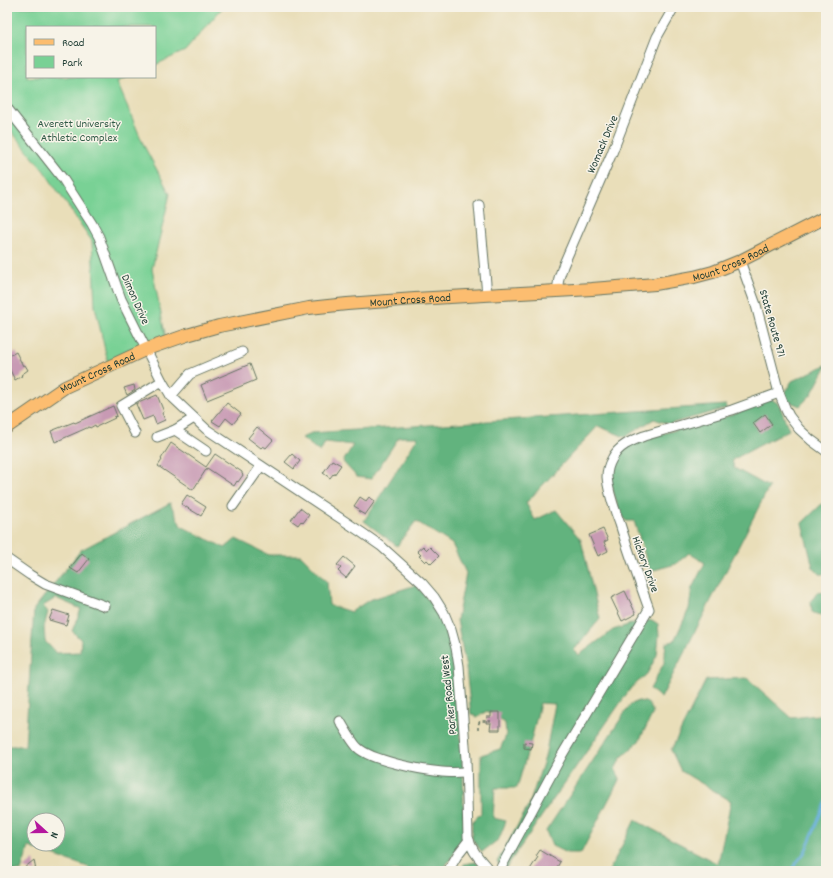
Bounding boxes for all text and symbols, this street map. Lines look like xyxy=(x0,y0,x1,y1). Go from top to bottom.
legend xyxy=(26,26,156,78)
text: Road xyxy=(62,35,84,52)
text: Park xyxy=(62,55,83,72)
street label: Womack Drive xyxy=(583,113,623,176)
park label: Averett University Athletic Complex xyxy=(38,116,122,147)
street label: Mount Cross Road xyxy=(691,241,772,287)
street label: Dimon Drive xyxy=(116,272,153,327)
street label: State Route 971 xyxy=(754,288,789,359)
street label: Mount Cross Road xyxy=(369,290,452,312)
street label: Mount Cross Road xyxy=(57,349,138,398)
street label: Hickory Drive xyxy=(627,534,663,595)
street label: Parker Road West xyxy=(437,654,462,735)
north arrow xyxy=(26,812,66,852)
text: N xyxy=(45,829,62,841)

